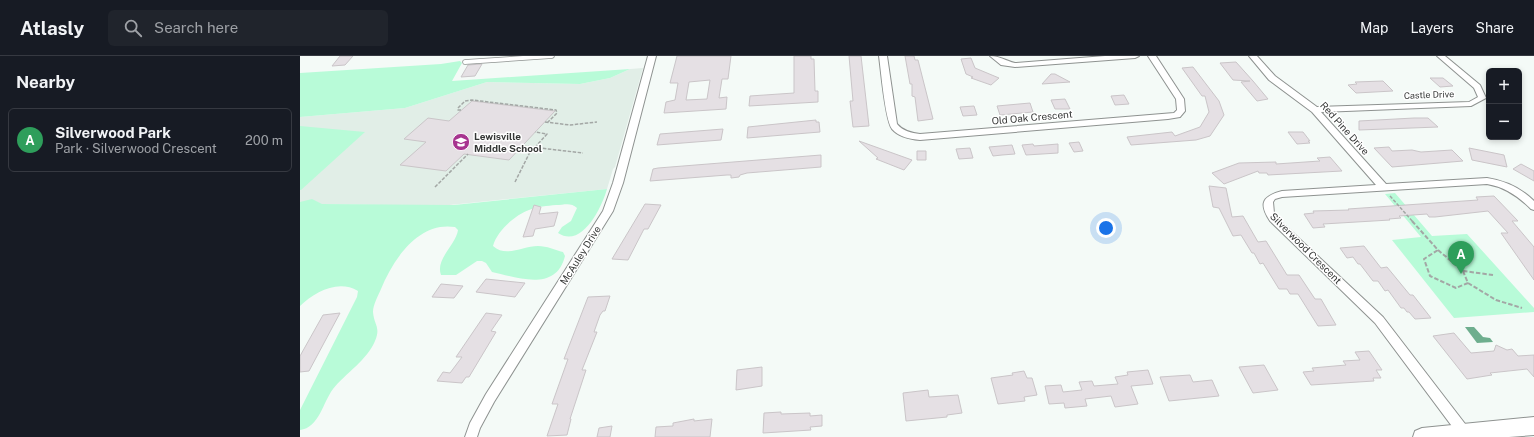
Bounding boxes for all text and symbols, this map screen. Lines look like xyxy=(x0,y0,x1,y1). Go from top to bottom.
search box xyxy=(108,10,388,46)
text: Atlasly xyxy=(20,17,84,39)
icon: search xyxy=(122,17,144,39)
text: Search here xyxy=(154,19,238,36)
text: Map xyxy=(1360,20,1388,36)
text: Layers xyxy=(1410,20,1454,36)
text: Share xyxy=(1476,20,1514,36)
map controls xyxy=(1486,68,1522,140)
button: + xyxy=(1486,68,1522,104)
text: Nearby xyxy=(16,72,75,92)
street label: Castle Drive xyxy=(1404,88,1454,101)
street label: Red Pine Drive xyxy=(1318,99,1372,157)
button: − xyxy=(1486,104,1522,140)
street label: Old Oak Crescent xyxy=(991,107,1073,127)
text: Silverwood Park xyxy=(55,124,171,141)
place label: Lewisville Middle School xyxy=(474,130,542,154)
school or university icon: Lewisville Middle School xyxy=(451,132,471,152)
text: A xyxy=(25,133,35,148)
text: 200 m xyxy=(245,133,283,148)
text: Park · Silverwood Crescent xyxy=(55,141,217,156)
street label: Silverwood Crescent xyxy=(1268,210,1344,286)
your location xyxy=(1096,218,1116,238)
street label: McAuley Drive xyxy=(557,223,603,287)
pin: A xyxy=(1448,241,1474,274)

